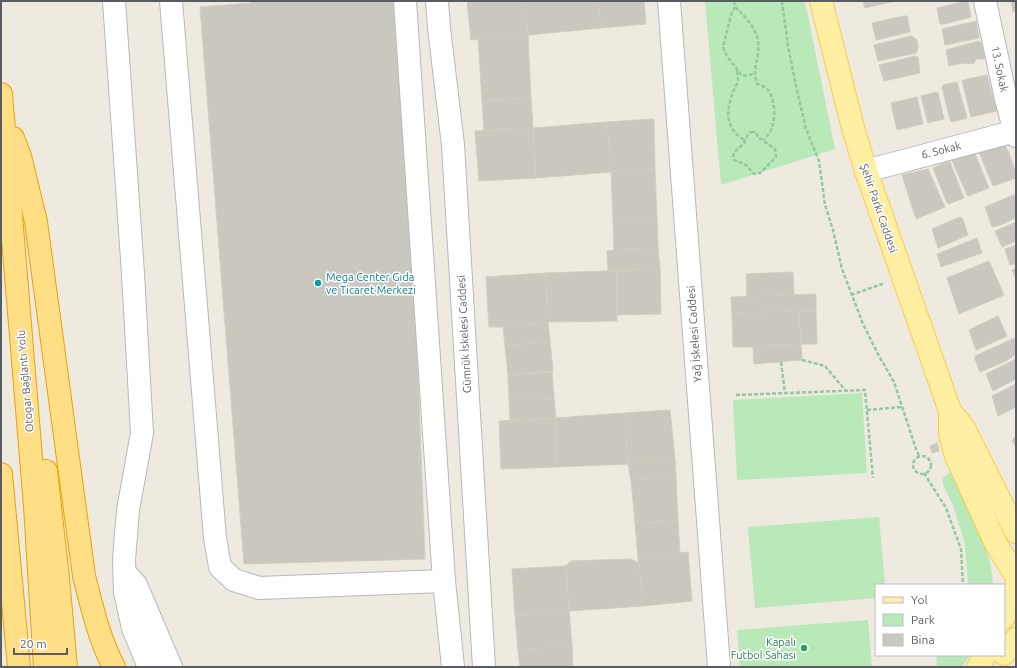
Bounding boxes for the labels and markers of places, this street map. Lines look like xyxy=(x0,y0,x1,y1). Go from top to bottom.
place label: Mega Center Gıda ve Ticaret Merkezi xyxy=(326,271,416,296)
marker: Mega Center Gıda ve Ticaret Merkezi xyxy=(313,278,323,288)
place label: Kapalı Futbol Sahası xyxy=(731,636,796,661)
marker: Kapalı Futbol Sahası xyxy=(799,643,809,653)

